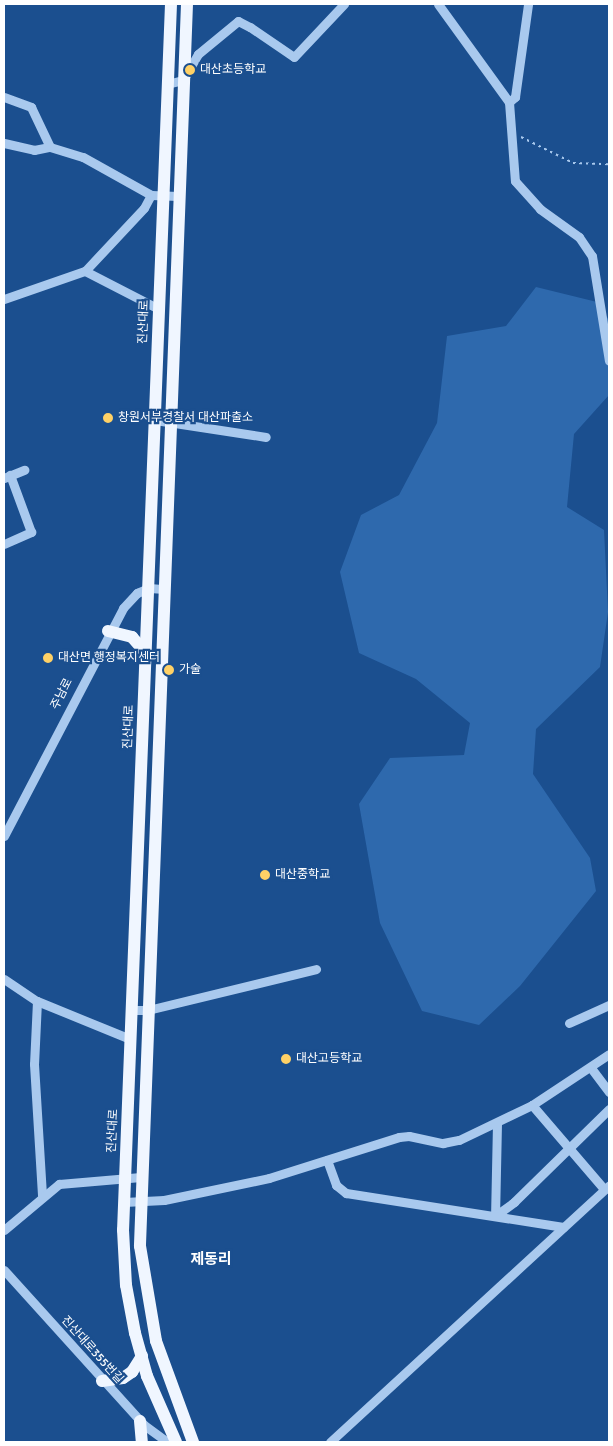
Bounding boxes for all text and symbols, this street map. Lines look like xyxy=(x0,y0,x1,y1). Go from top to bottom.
place label: 대산초등학교 xyxy=(200,63,266,77)
marker: 대산초등학교 xyxy=(184,64,196,76)
street label: 진산대로 xyxy=(136,300,152,344)
place label: 창원서부경찰서 대산파출소 xyxy=(118,411,253,425)
marker: 창원서부경찰서 대산파출소 xyxy=(102,412,114,424)
place label: 대산면 행정복지센터 xyxy=(58,651,160,665)
marker: 대산면 행정복지센터 xyxy=(42,652,54,664)
place label: 가술 xyxy=(179,663,201,677)
marker: 가술 xyxy=(163,664,175,676)
street label: 주남로 xyxy=(48,676,76,712)
street label: 진산대로 xyxy=(121,705,137,749)
place label: 대산중학교 xyxy=(275,868,330,882)
marker: 대산중학교 xyxy=(259,869,271,881)
place label: 대산고등학교 xyxy=(296,1052,362,1066)
marker: 대산고등학교 xyxy=(280,1053,292,1065)
street label: 진산대로 xyxy=(105,1109,121,1153)
district label: 제동리 xyxy=(190,1251,232,1269)
street label: 진산대로355번길 xyxy=(58,1313,126,1387)

